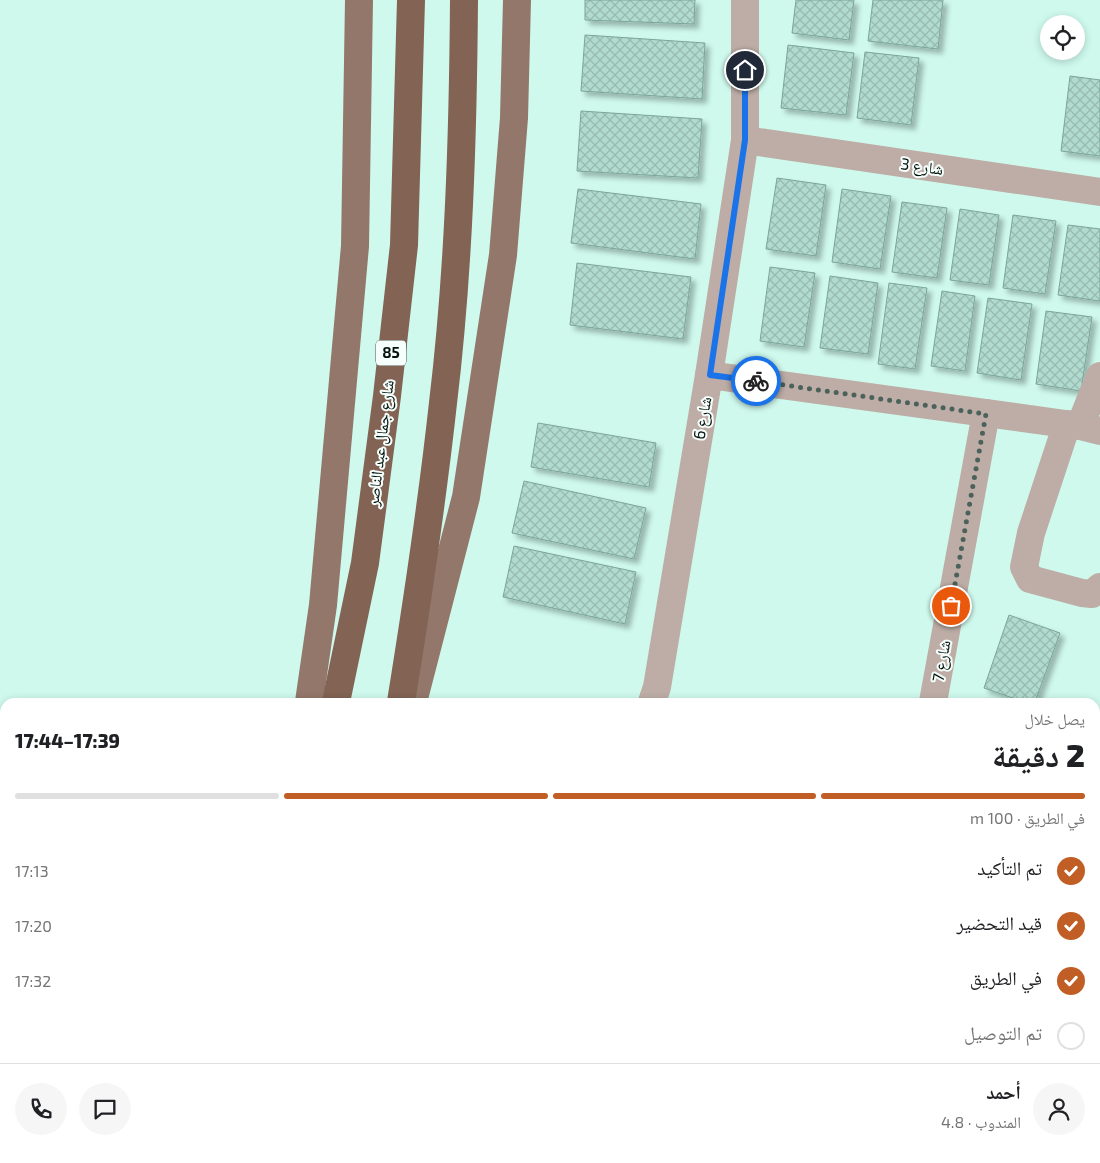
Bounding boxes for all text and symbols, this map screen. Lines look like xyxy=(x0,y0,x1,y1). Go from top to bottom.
map controls xyxy=(1040,15,1085,60)
button: locate xyxy=(1040,15,1085,60)
pin xyxy=(724,49,766,91)
icon: home xyxy=(731,56,759,84)
street label: شارع 3 xyxy=(899,153,945,180)
road number: 85 xyxy=(376,340,406,366)
courier xyxy=(731,356,781,406)
icon: bike xyxy=(742,367,770,395)
street label: شارع جمال عبد الناصر xyxy=(362,379,399,508)
street label: شارع 6 xyxy=(688,395,717,441)
pin xyxy=(930,585,972,627)
icon: bag xyxy=(937,592,965,620)
street label: شارع 7 xyxy=(927,638,955,684)
text: يصل خلال xyxy=(1025,709,1085,728)
text: 17:39–17:44 xyxy=(15,729,120,752)
text: 2 دقيقة xyxy=(992,735,1085,773)
text: في الطريق · 100 m xyxy=(970,808,1085,827)
text: تم التأكيد xyxy=(977,856,1042,879)
icon: check xyxy=(1057,857,1085,885)
text: 17:13 xyxy=(15,861,49,880)
text: قيد التحضير xyxy=(957,911,1042,934)
icon: check xyxy=(1057,912,1085,940)
text: 17:20 xyxy=(15,916,52,935)
text: في الطريق xyxy=(970,966,1042,989)
icon: check xyxy=(1057,967,1085,995)
text: 17:32 xyxy=(15,971,51,990)
text: تم التوصيل xyxy=(964,1021,1042,1044)
text: أحمد xyxy=(986,1080,1021,1103)
button: phone xyxy=(15,1083,67,1135)
button: chat xyxy=(79,1083,131,1135)
button: person xyxy=(1033,1083,1085,1135)
text: المندوب · 4.8 xyxy=(941,1112,1021,1131)

